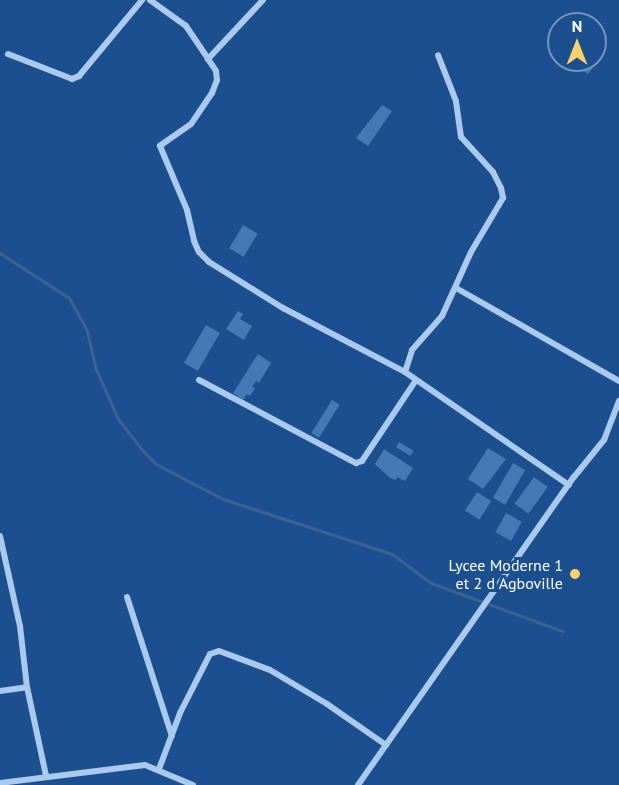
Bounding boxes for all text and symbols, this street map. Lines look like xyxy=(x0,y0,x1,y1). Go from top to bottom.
north arrow xyxy=(547,12,607,72)
text: N xyxy=(572,16,582,36)
place label: Lycee Moderne 1 et 2 d Agboville xyxy=(449,555,563,593)
marker: Lycee Moderne 1 et 2 d Agboville xyxy=(568,567,582,581)

